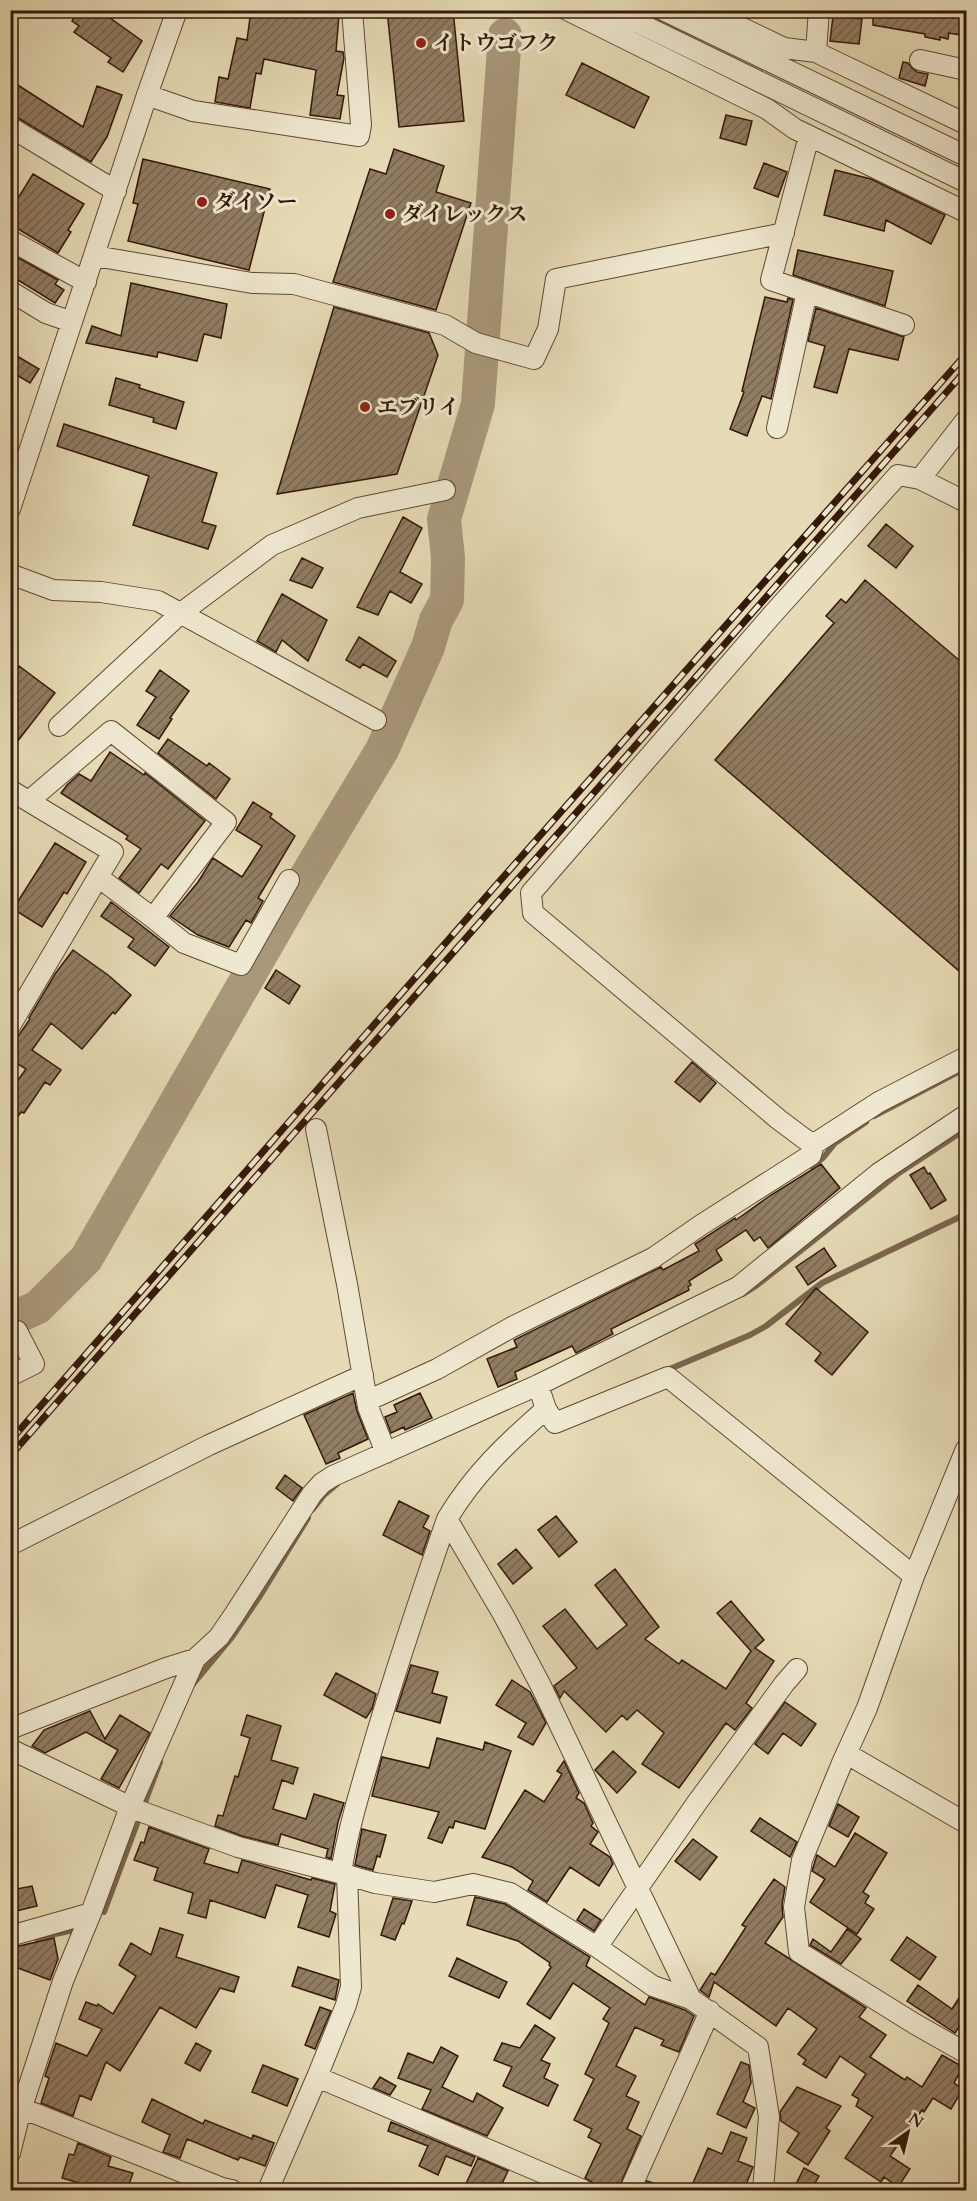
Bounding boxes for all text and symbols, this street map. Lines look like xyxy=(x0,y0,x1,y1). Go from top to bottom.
place label: イトウゴフク xyxy=(433,29,558,58)
marker: イトウゴフク xyxy=(414,36,428,50)
place label: ダイソー xyxy=(214,188,298,217)
marker: ダイソー xyxy=(195,195,209,209)
place label: ダイレックス xyxy=(402,200,527,229)
marker: ダイレックス xyxy=(383,207,397,221)
place label: エブリイ xyxy=(377,393,460,422)
marker: エブリイ xyxy=(358,400,372,414)
north arrow xyxy=(878,2102,938,2162)
text: N xyxy=(904,2107,928,2133)

